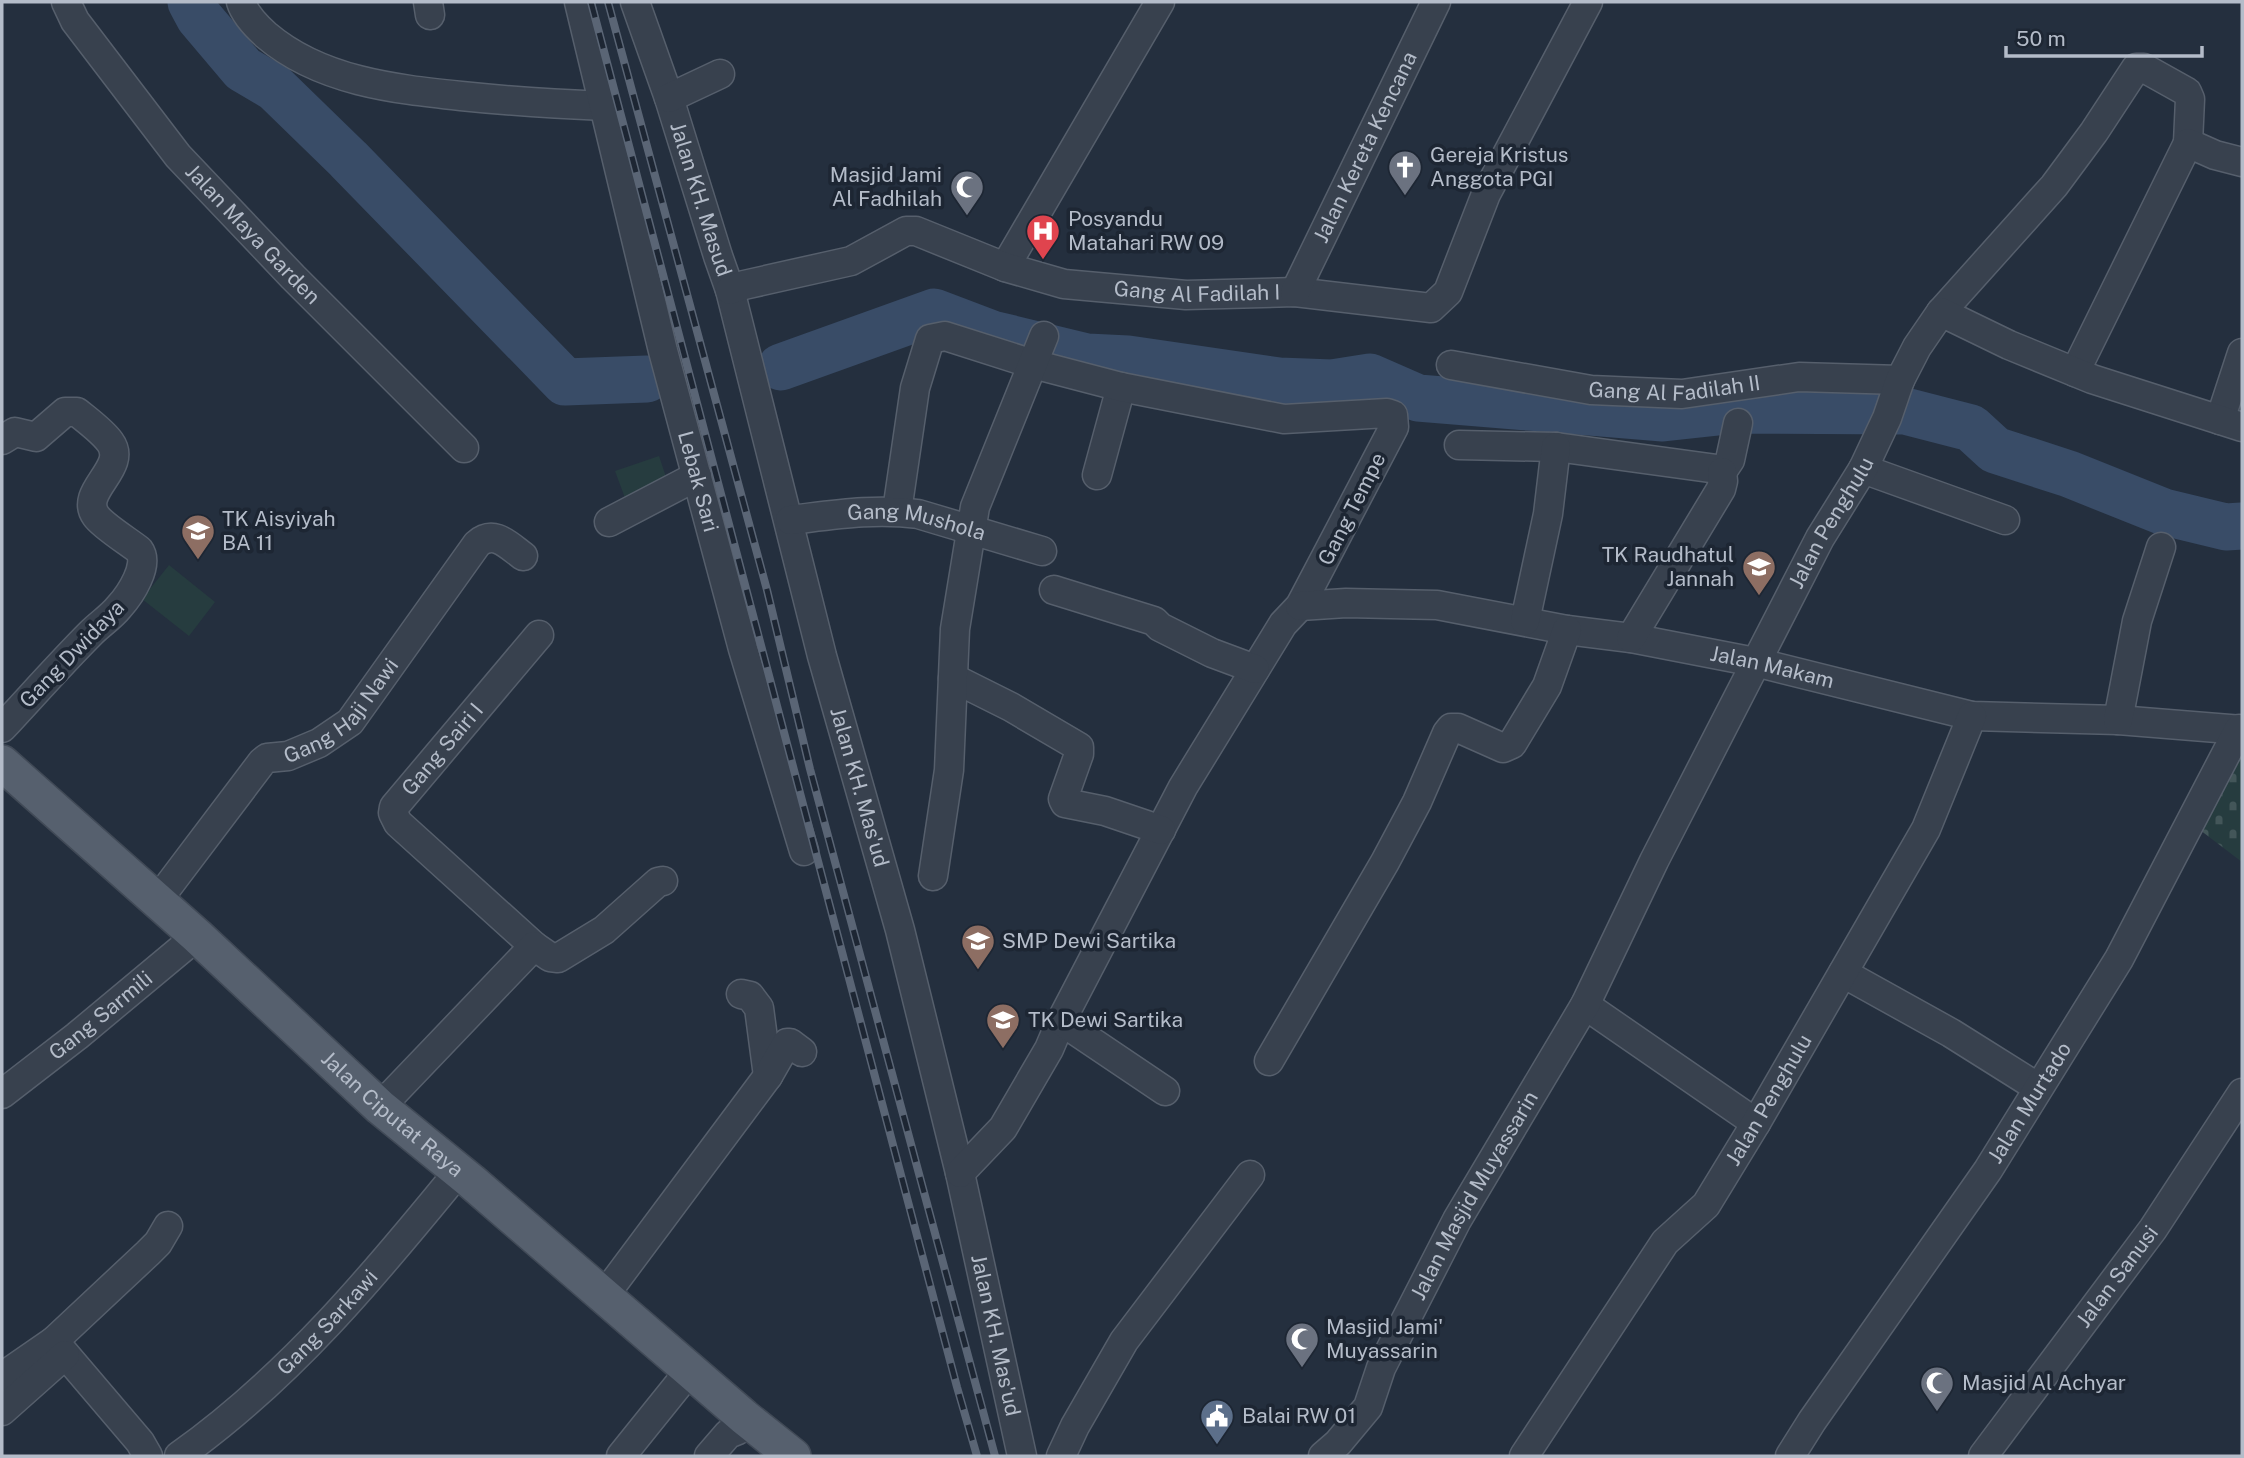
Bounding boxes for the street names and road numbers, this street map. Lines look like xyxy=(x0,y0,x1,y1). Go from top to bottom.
street label: Jalan Kereta Kencana xyxy=(1308,47,1422,247)
street label: Jalan KH. Masud xyxy=(665,119,737,280)
street label: Jalan Maya Garden xyxy=(180,159,326,309)
street label: Gang Al Fadilah I xyxy=(1113,276,1281,307)
street label: Gang Al Fadilah II xyxy=(1588,370,1762,406)
street label: Lebak Sari xyxy=(673,428,724,535)
street label: Gang Tempe xyxy=(1313,448,1391,569)
street label: Jalan Penghulu xyxy=(1783,453,1879,593)
street label: Gang Mushola xyxy=(846,499,989,545)
street label: Gang Dwidaya xyxy=(14,595,129,713)
street label: Jalan Makam xyxy=(1708,641,1837,693)
street label: Gang Haji Nawi xyxy=(280,653,403,768)
street label: Gang Sairi I xyxy=(396,698,488,800)
street label: Jalan KH. Mas'ud xyxy=(825,704,894,870)
street label: Gang Sarmili xyxy=(44,966,157,1065)
street label: Jalan Penghulu xyxy=(1720,1030,1817,1170)
street label: Jalan Murtado xyxy=(1982,1037,2076,1168)
street label: Jalan Ciputat Raya xyxy=(316,1046,469,1182)
street label: Jalan Masjid Muyassarin xyxy=(1405,1086,1543,1304)
street label: Jalan Sanusi xyxy=(2071,1221,2163,1332)
street label: Jalan KH. Mas'ud xyxy=(966,1252,1026,1418)
street label: Gang Sarkawi xyxy=(272,1265,383,1380)

